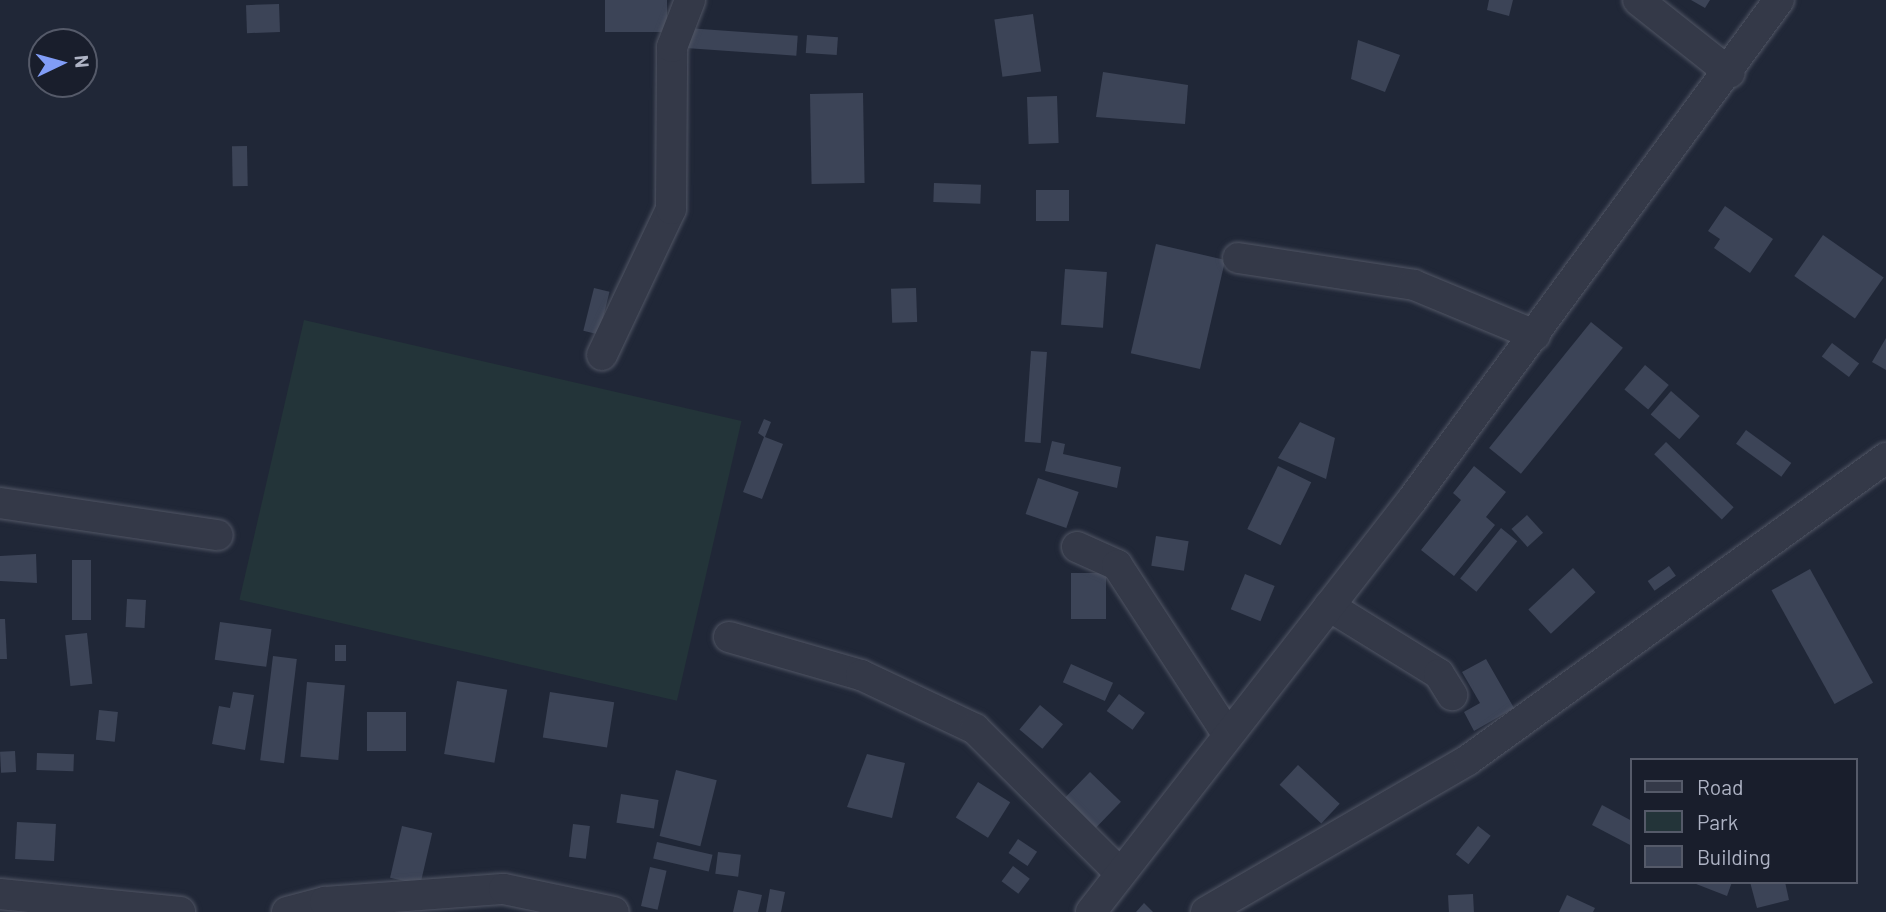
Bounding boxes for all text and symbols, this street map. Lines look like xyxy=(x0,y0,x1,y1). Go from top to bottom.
north arrow xyxy=(28,28,98,98)
text: N xyxy=(70,54,94,69)
legend xyxy=(1630,758,1858,884)
text: Road xyxy=(1697,774,1743,799)
text: Park xyxy=(1697,809,1738,834)
text: Building xyxy=(1697,844,1771,869)

